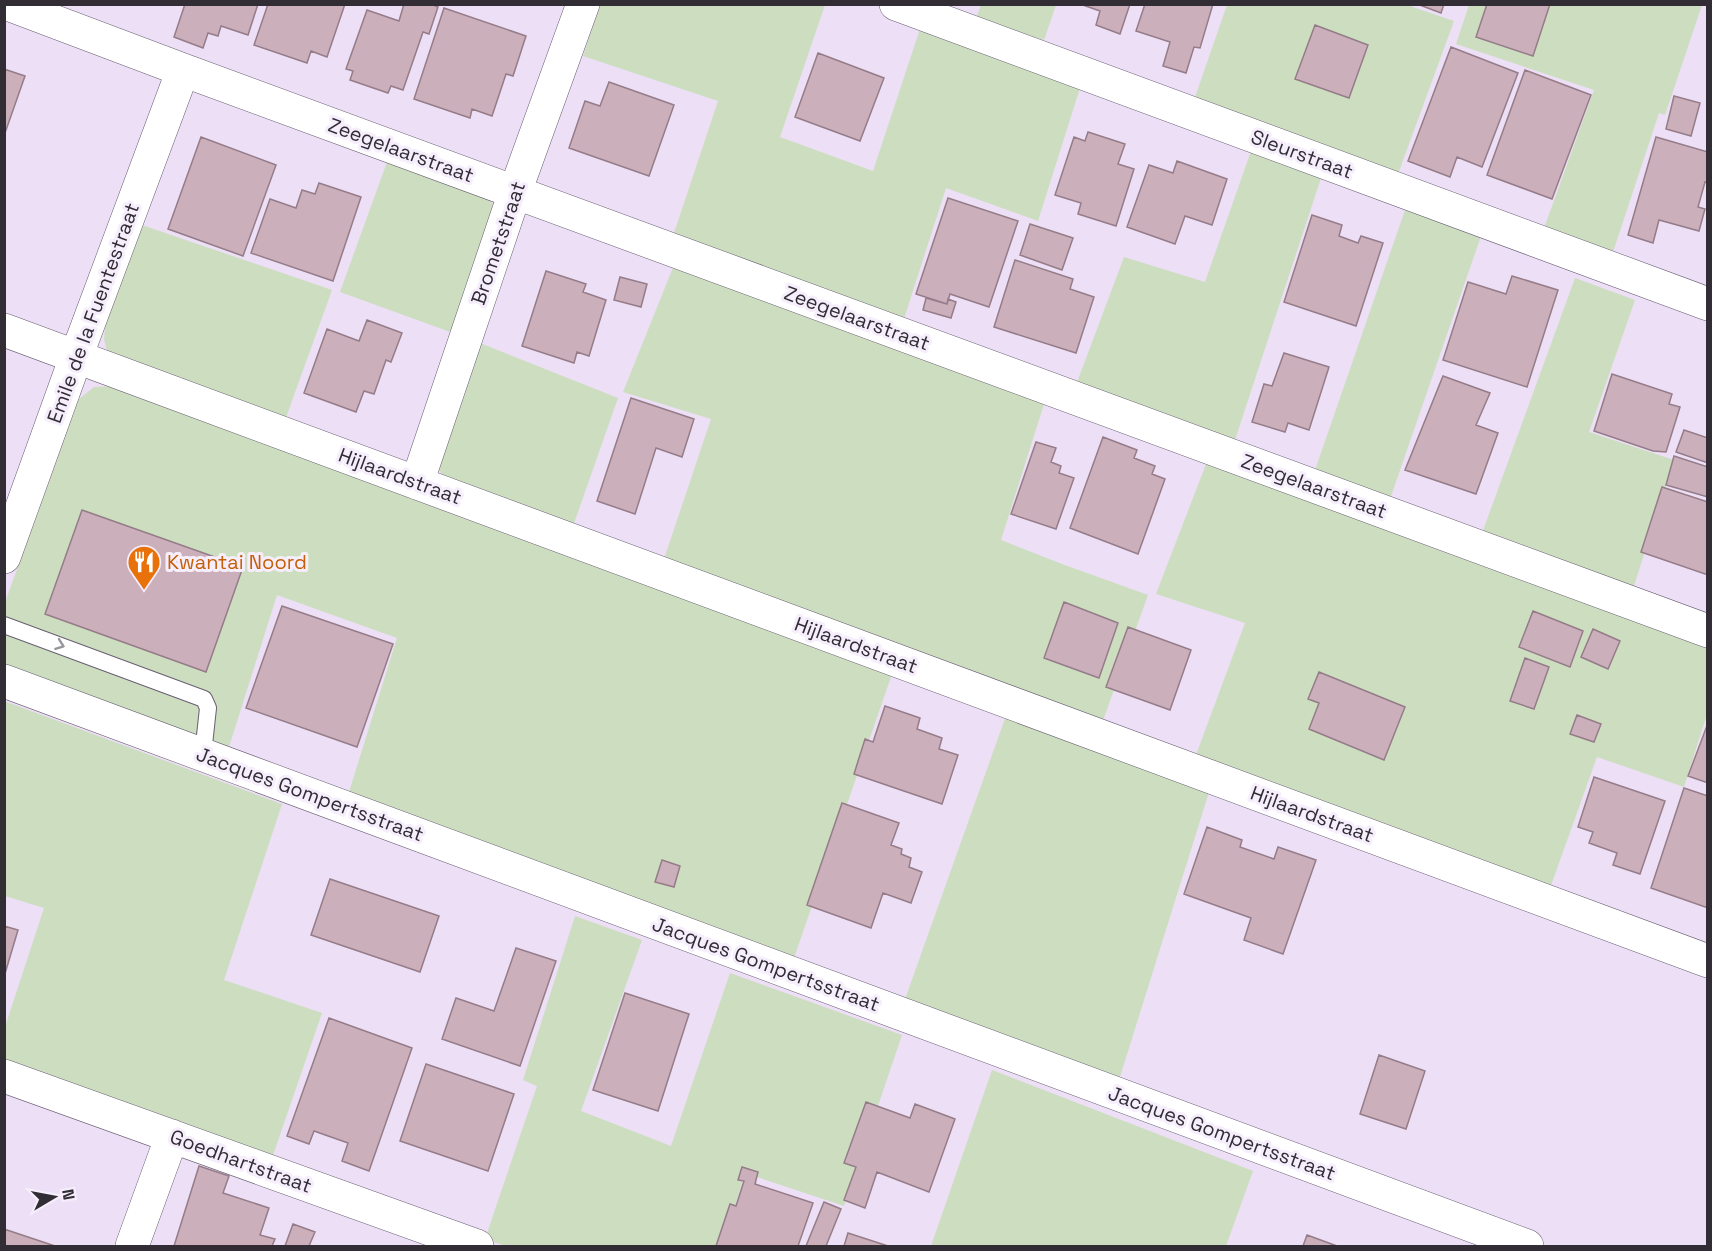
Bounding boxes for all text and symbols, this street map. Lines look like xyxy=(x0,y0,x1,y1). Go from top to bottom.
street label: Zeegelaarstraat xyxy=(325,112,477,188)
street label: Sleurstraat xyxy=(1247,124,1357,184)
street label: Brometstraat xyxy=(465,178,531,308)
street label: Emile de la Fuentestraat xyxy=(41,199,145,427)
street label: Zeegelaarstraat xyxy=(781,280,933,356)
street label: Hijlaardstraat xyxy=(335,442,465,510)
street label: Zeegelaarstraat xyxy=(1238,448,1390,524)
restaurant icon: Kwantai Noord xyxy=(126,544,162,591)
place label: Kwantai Noord xyxy=(167,549,307,575)
street label: Hijlaardstraat xyxy=(791,611,921,679)
one-way arrow xyxy=(54,638,64,651)
street label: Jacques Gompertsstraat xyxy=(193,741,427,847)
street label: Hijlaardstraat xyxy=(1247,780,1377,848)
street label: Jacques Gompertsstraat xyxy=(649,911,883,1017)
street label: Jacques Gompertsstraat xyxy=(1105,1080,1339,1186)
street label: Goedhartstraat xyxy=(167,1123,315,1199)
north arrow xyxy=(24,1167,84,1227)
text: N xyxy=(57,1187,80,1202)

